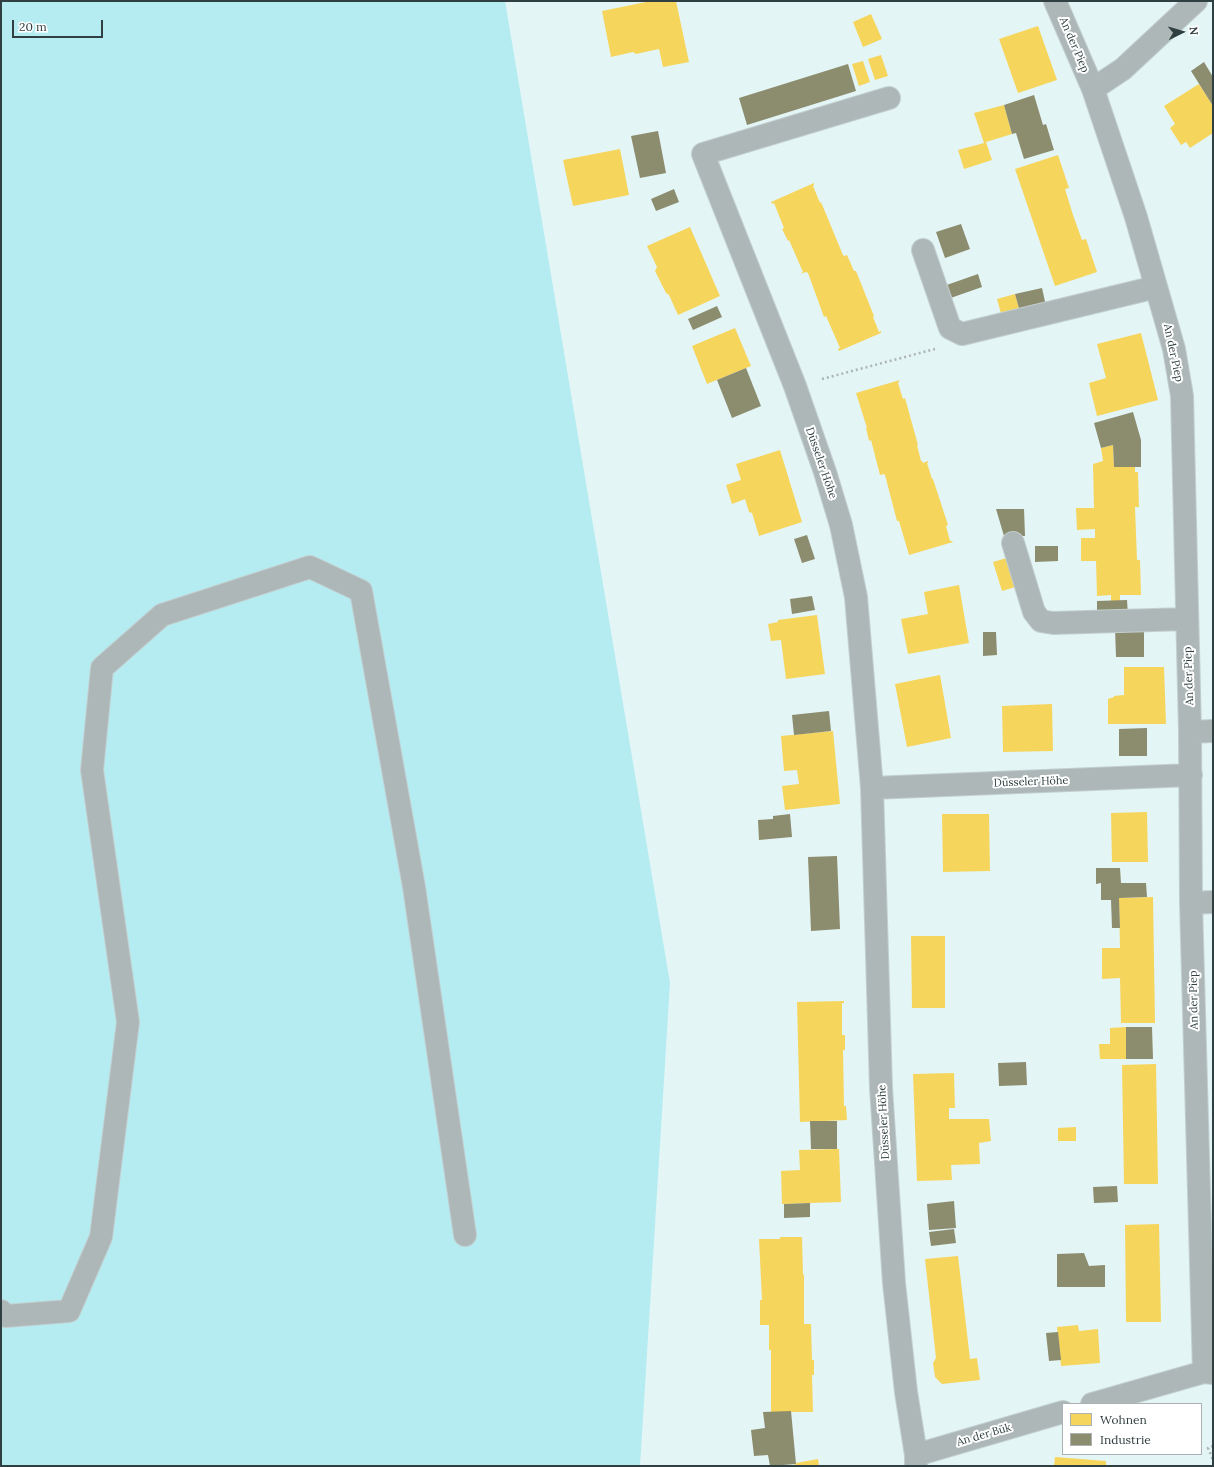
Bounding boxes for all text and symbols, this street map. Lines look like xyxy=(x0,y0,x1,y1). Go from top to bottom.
scale bar xyxy=(14,12,105,38)
north arrow xyxy=(1162,12,1202,52)
street label: An der Piep xyxy=(1056,15,1092,75)
text: 20 m xyxy=(19,19,47,34)
text: N xyxy=(1187,26,1201,36)
street label: An der Piep xyxy=(1160,323,1186,383)
street label: Düsseler Höhe xyxy=(803,425,839,501)
street label: An der Piep xyxy=(1181,646,1197,706)
street label: Düsseler Höhe xyxy=(993,774,1069,790)
street label: An der Piep xyxy=(1187,970,1201,1030)
street label: Düsseler Höhe xyxy=(875,1084,893,1160)
legend xyxy=(1062,1403,1202,1455)
text: Wohnen xyxy=(1100,1412,1147,1427)
street label: An der Bük xyxy=(955,1421,1013,1449)
text: Industrie xyxy=(1100,1432,1151,1447)

